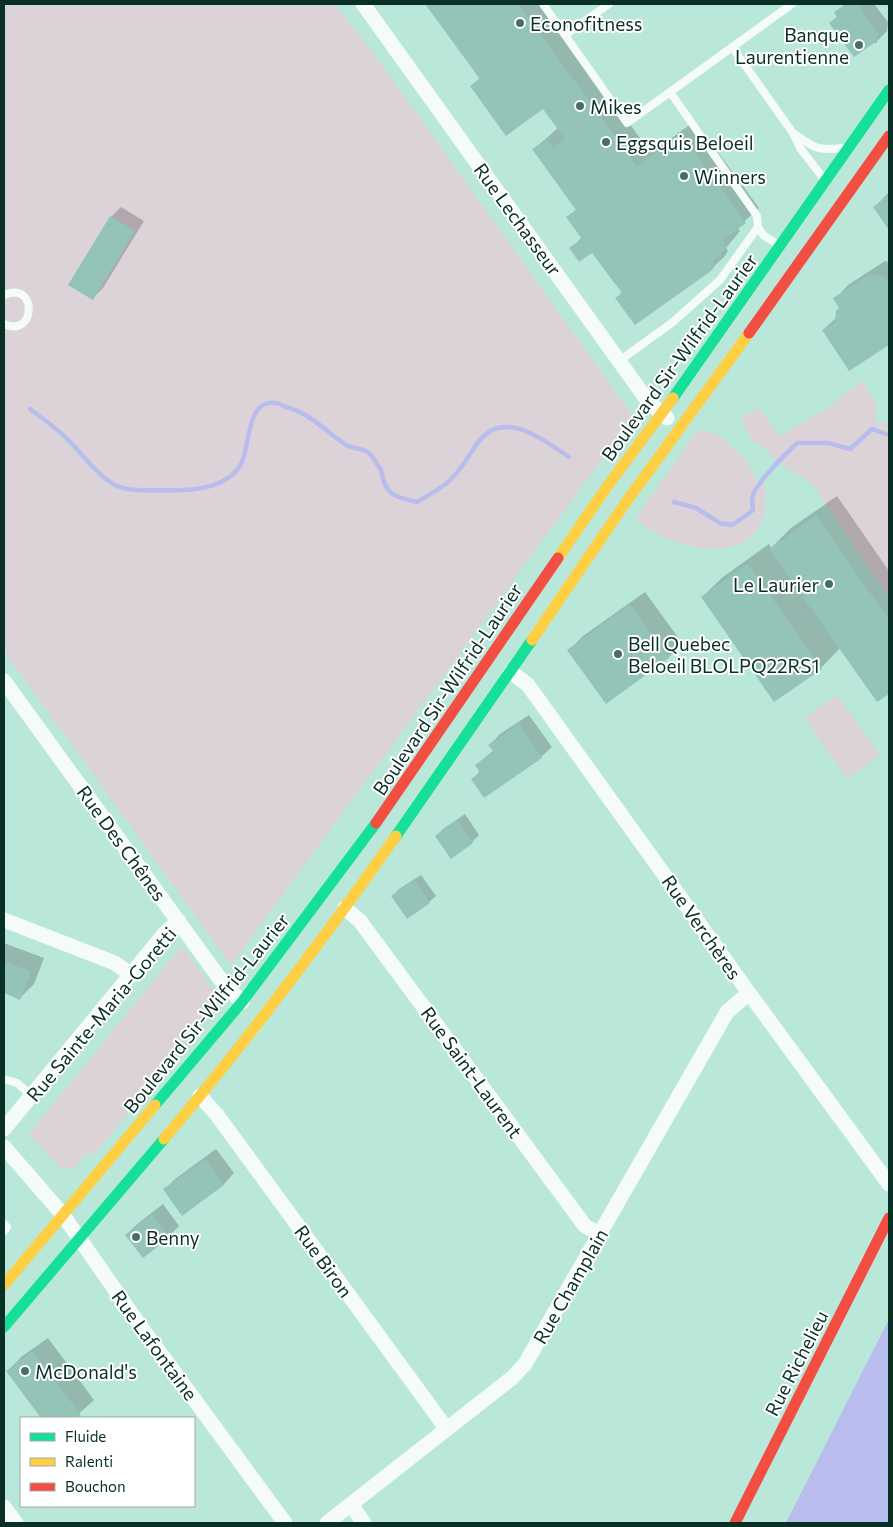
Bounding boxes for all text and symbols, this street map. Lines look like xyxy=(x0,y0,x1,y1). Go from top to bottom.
place label: Econofitness xyxy=(530,12,642,35)
marker: Econofitness xyxy=(514,17,526,29)
place label: Banque Laurentienne xyxy=(735,23,849,68)
marker: Banque Laurentienne xyxy=(853,39,865,51)
place label: Mikes xyxy=(590,95,642,118)
marker: Mikes xyxy=(574,100,586,112)
place label: Eggsquis Beloeil xyxy=(616,131,754,154)
marker: Eggsquis Beloeil xyxy=(600,136,612,148)
street label: Rue Lechasseur xyxy=(469,158,567,280)
place label: Winners xyxy=(694,165,766,188)
marker: Winners xyxy=(678,170,690,182)
street label: Boulevard Sir-Wilfrid-Laurier xyxy=(596,249,762,465)
place label: Le Laurier xyxy=(733,573,819,596)
street label: Boulevard Sir-Wilfrid-Laurier xyxy=(367,578,527,799)
marker: Le Laurier xyxy=(823,578,835,590)
place label: Bell Quebec Beloeil BLOLPQ22RS1 xyxy=(628,632,820,677)
marker: Bell Quebec Beloeil BLOLPQ22RS1 xyxy=(612,648,624,660)
street label: Rue Des Chênes xyxy=(73,781,171,905)
street label: Rue Verchères xyxy=(658,870,746,984)
street label: Boulevard Sir-Wilfrid-Laurier xyxy=(118,908,294,1118)
street label: Rue Sainte-Maria-Goretti xyxy=(21,922,181,1106)
street label: Rue Saint-Laurent xyxy=(417,1002,528,1142)
street label: Rue Biron xyxy=(290,1220,358,1302)
street label: Rue Champlain xyxy=(528,1224,612,1348)
place label: Benny xyxy=(146,1226,200,1249)
marker: Benny xyxy=(130,1231,142,1243)
street label: Rue Lafontaine xyxy=(107,1285,203,1405)
street label: Rue Richelieu xyxy=(760,1306,832,1420)
place label: McDonald's xyxy=(35,1360,137,1383)
marker: McDonald's xyxy=(19,1365,31,1377)
legend xyxy=(20,1417,195,1507)
text: Fluide xyxy=(65,1427,106,1445)
text: Ralenti xyxy=(65,1452,113,1470)
text: Bouchon xyxy=(65,1477,126,1495)

